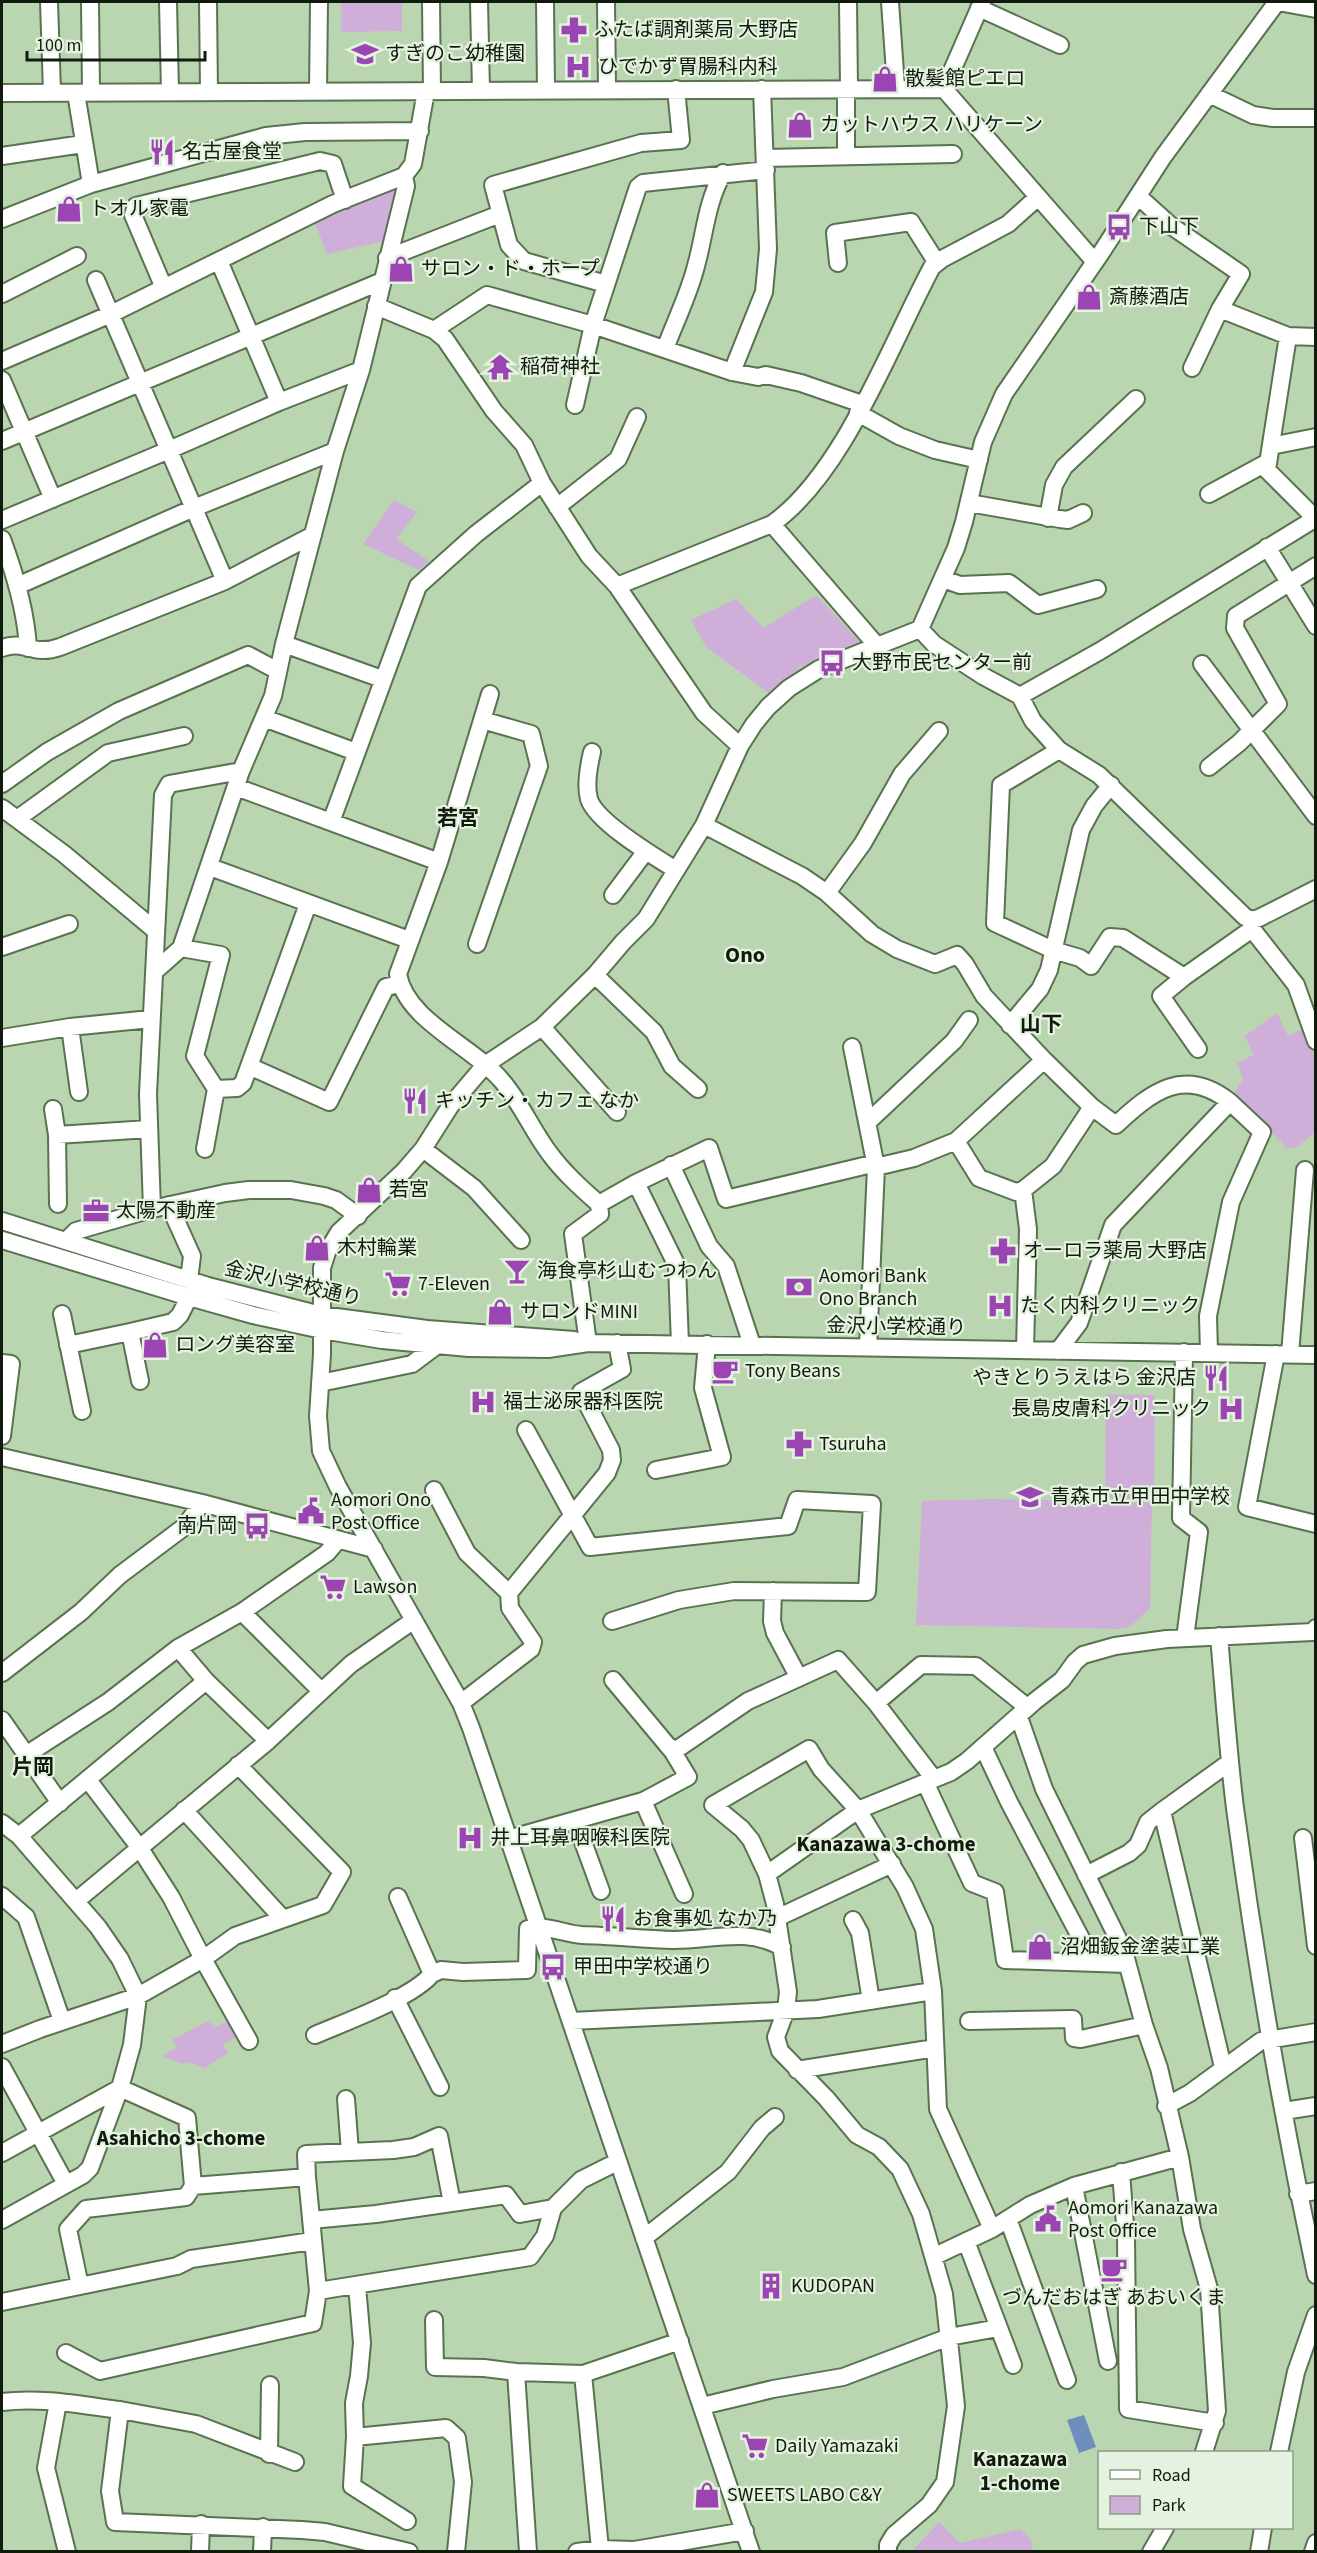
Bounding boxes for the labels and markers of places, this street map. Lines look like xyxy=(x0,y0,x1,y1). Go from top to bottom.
pharmacy icon: ふたば調剤薬局 大野店 xyxy=(559,15,589,45)
place label: ふたば調剤薬局 大野店 xyxy=(594,16,798,44)
school or university icon: すぎのこ幼稚園 xyxy=(350,39,380,69)
place label: すぎのこ幼稚園 xyxy=(385,40,525,68)
hospital icon: ひでかず胃腸科内科 xyxy=(563,52,593,82)
place label: ひでかず胃腸科内科 xyxy=(598,53,778,81)
shop icon: 散髪館ピエロ xyxy=(870,64,900,94)
place label: 散髪館ピエロ xyxy=(905,65,1025,93)
shop icon: カットハウス ハリケーン xyxy=(785,110,815,140)
place label: カットハウス ハリケーン xyxy=(820,111,1043,139)
restaurant icon: 名古屋食堂 xyxy=(147,137,177,167)
place label: 名古屋食堂 xyxy=(182,138,282,166)
shop icon: トオル家電 xyxy=(54,194,84,224)
place label: トオル家電 xyxy=(89,195,189,223)
bus stop icon: 下山下 xyxy=(1104,212,1134,242)
place label: 下山下 xyxy=(1139,213,1199,241)
shop icon: サロン・ド・ホープ xyxy=(386,254,416,284)
place label: サロン・ド・ホープ xyxy=(421,255,600,283)
shop icon: 斎藤酒店 xyxy=(1074,282,1104,312)
place label: 斎藤酒店 xyxy=(1109,283,1189,311)
temple icon: 稲荷神社 xyxy=(485,352,515,382)
place label: 稲荷神社 xyxy=(520,353,600,381)
bus stop icon: 大野市民センター前 xyxy=(817,648,847,678)
place label: 大野市民センター前 xyxy=(852,649,1032,677)
restaurant icon: キッチン・カフェ なか xyxy=(400,1086,430,1116)
place label: キッチン・カフェ なか xyxy=(435,1087,639,1115)
shop icon: 若宮 xyxy=(354,1175,384,1205)
place label: 若宮 xyxy=(389,1176,429,1204)
office icon: 太陽不動産 xyxy=(81,1196,111,1226)
place label: 太陽不動産 xyxy=(116,1197,216,1225)
shop icon: 木村輪業 xyxy=(302,1233,332,1263)
place label: 木村輪業 xyxy=(337,1234,417,1262)
pharmacy icon: オーロラ薬局 大野店 xyxy=(988,1236,1018,1266)
place label: オーロラ薬局 大野店 xyxy=(1023,1237,1207,1265)
bar icon: 海食亭杉山むつわん xyxy=(502,1256,532,1286)
place label: 海食亭杉山むつわん xyxy=(537,1257,717,1285)
place label: Aomori Bank Ono Branch xyxy=(819,1262,927,1313)
supermarket icon: 7-Eleven xyxy=(383,1269,413,1299)
place label: 7-Eleven xyxy=(418,1270,490,1298)
bank icon: Aomori Bank Ono Branch xyxy=(784,1272,814,1302)
hospital icon: たく内科クリニック xyxy=(985,1291,1015,1321)
place label: たく内科クリニック xyxy=(1020,1292,1200,1320)
shop icon: サロンドMINI xyxy=(485,1297,515,1327)
place label: サロンドMINI xyxy=(520,1298,638,1326)
shop icon: ロング美容室 xyxy=(140,1330,170,1360)
place label: ロング美容室 xyxy=(175,1331,295,1359)
cafe icon: Tony Beans xyxy=(710,1356,740,1386)
place label: Tony Beans xyxy=(745,1357,840,1385)
restaurant icon: やきとりうえはら 金沢店 xyxy=(1201,1363,1231,1393)
place label: やきとりうえはら 金沢店 xyxy=(972,1364,1196,1392)
hospital icon: 福士泌尿器科医院 xyxy=(468,1387,498,1417)
place label: 福士泌尿器科医院 xyxy=(503,1388,663,1416)
hospital icon: 長島皮膚科クリニック xyxy=(1216,1394,1246,1424)
place label: 長島皮膚科クリニック xyxy=(1011,1395,1211,1423)
pharmacy icon: Tsuruha xyxy=(784,1429,814,1459)
place label: Tsuruha xyxy=(819,1430,887,1458)
school or university icon: 青森市立甲田中学校 xyxy=(1015,1482,1045,1512)
place label: 青森市立甲田中学校 xyxy=(1050,1483,1230,1511)
place label: Aomori Ono Post Office xyxy=(331,1486,431,1537)
public building icon: Aomori Ono Post Office xyxy=(296,1496,326,1526)
bus stop icon: 南片岡 xyxy=(242,1511,272,1541)
place label: 南片岡 xyxy=(177,1512,237,1540)
supermarket icon: Lawson xyxy=(318,1572,348,1602)
place label: Lawson xyxy=(353,1573,417,1601)
hospital icon: 井上耳鼻咽喉科医院 xyxy=(455,1823,485,1853)
place label: 井上耳鼻咽喉科医院 xyxy=(490,1824,670,1852)
restaurant icon: お食事処 なか乃 xyxy=(598,1904,628,1934)
place label: お食事処 なか乃 xyxy=(633,1905,777,1933)
shop icon: 沼畑鈑金塗装工業 xyxy=(1025,1932,1055,1962)
place label: 沼畑鈑金塗装工業 xyxy=(1060,1933,1220,1961)
bus stop icon: 甲田中学校通り xyxy=(538,1952,568,1982)
place label: 甲田中学校通り xyxy=(573,1953,713,1981)
place label: Aomori Kanazawa Post Office xyxy=(1068,2194,1218,2245)
public building icon: Aomori Kanazawa Post Office xyxy=(1033,2204,1063,2234)
cafe icon: づんだおはぎ あおいくま xyxy=(1099,2254,1129,2284)
building icon: KUDOPAN xyxy=(756,2271,786,2301)
place label: KUDOPAN xyxy=(791,2272,875,2300)
place label: づんだおはぎ あおいくま xyxy=(1002,2284,1226,2312)
supermarket icon: Daily Yamazaki xyxy=(740,2431,770,2461)
place label: Daily Yamazaki xyxy=(775,2432,899,2460)
shop icon: SWEETS LABO C&Y xyxy=(692,2480,722,2510)
place label: SWEETS LABO C&Y xyxy=(727,2481,882,2509)

